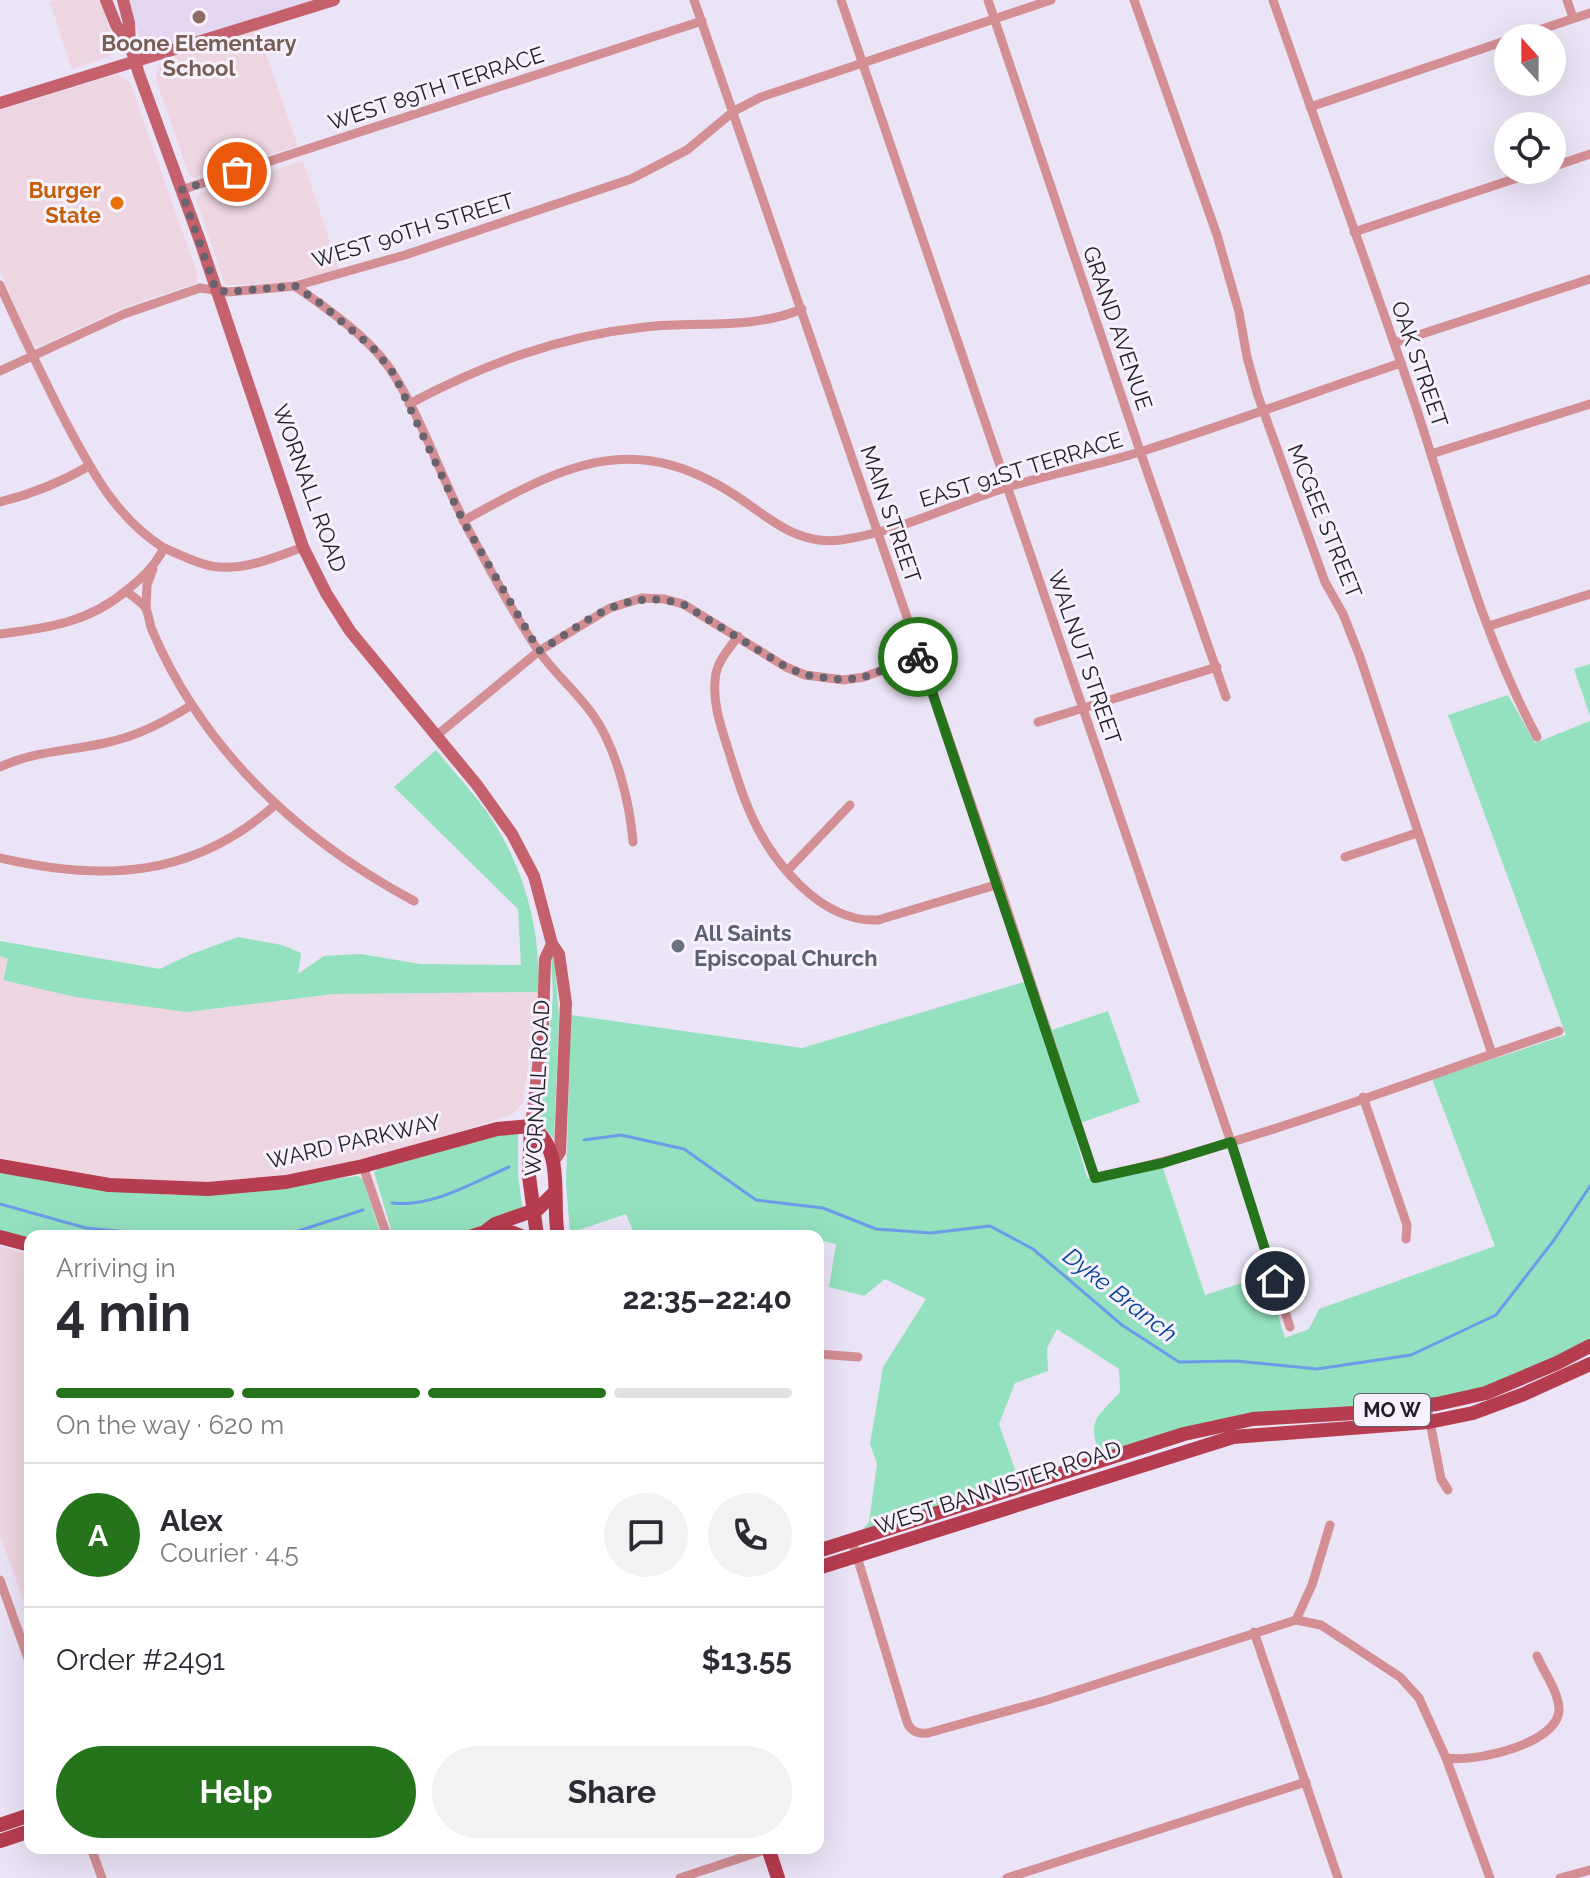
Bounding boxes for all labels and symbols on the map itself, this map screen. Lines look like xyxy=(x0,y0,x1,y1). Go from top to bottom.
marker: Boone Elementary School xyxy=(190,8,208,26)
north arrow xyxy=(1494,24,1566,96)
place label: Boone Elementary School xyxy=(101,30,297,81)
street label: WEST 89TH TERRACE xyxy=(325,41,547,135)
pin xyxy=(203,138,271,206)
place label: Burger State xyxy=(28,177,101,228)
street label: WEST 90TH STREET xyxy=(309,187,518,273)
marker: Burger State xyxy=(108,194,126,212)
street label: GRAND AVENUE xyxy=(1078,243,1158,413)
street label: OAK STREET xyxy=(1386,298,1454,431)
street label: WORNALL ROAD xyxy=(268,401,352,575)
street label: EAST 91ST TERRACE xyxy=(916,426,1126,512)
street label: MCGEE STREET xyxy=(1282,440,1368,602)
street label: MAIN STREET xyxy=(855,442,927,587)
street label: WALNUT STREET xyxy=(1043,566,1127,748)
courier xyxy=(878,617,958,697)
place label: All Saints Episcopal Church xyxy=(694,920,878,971)
marker: All Saints Episcopal Church xyxy=(669,937,687,955)
street label: WORNALL ROAD xyxy=(519,999,555,1177)
street label: WARD PARKWAY xyxy=(265,1108,443,1174)
water label: Dyke Branch xyxy=(1058,1241,1183,1348)
pin xyxy=(1241,1247,1309,1315)
road number: MO W xyxy=(1354,1394,1430,1426)
street label: WEST BANNISTER ROAD xyxy=(871,1435,1125,1539)

